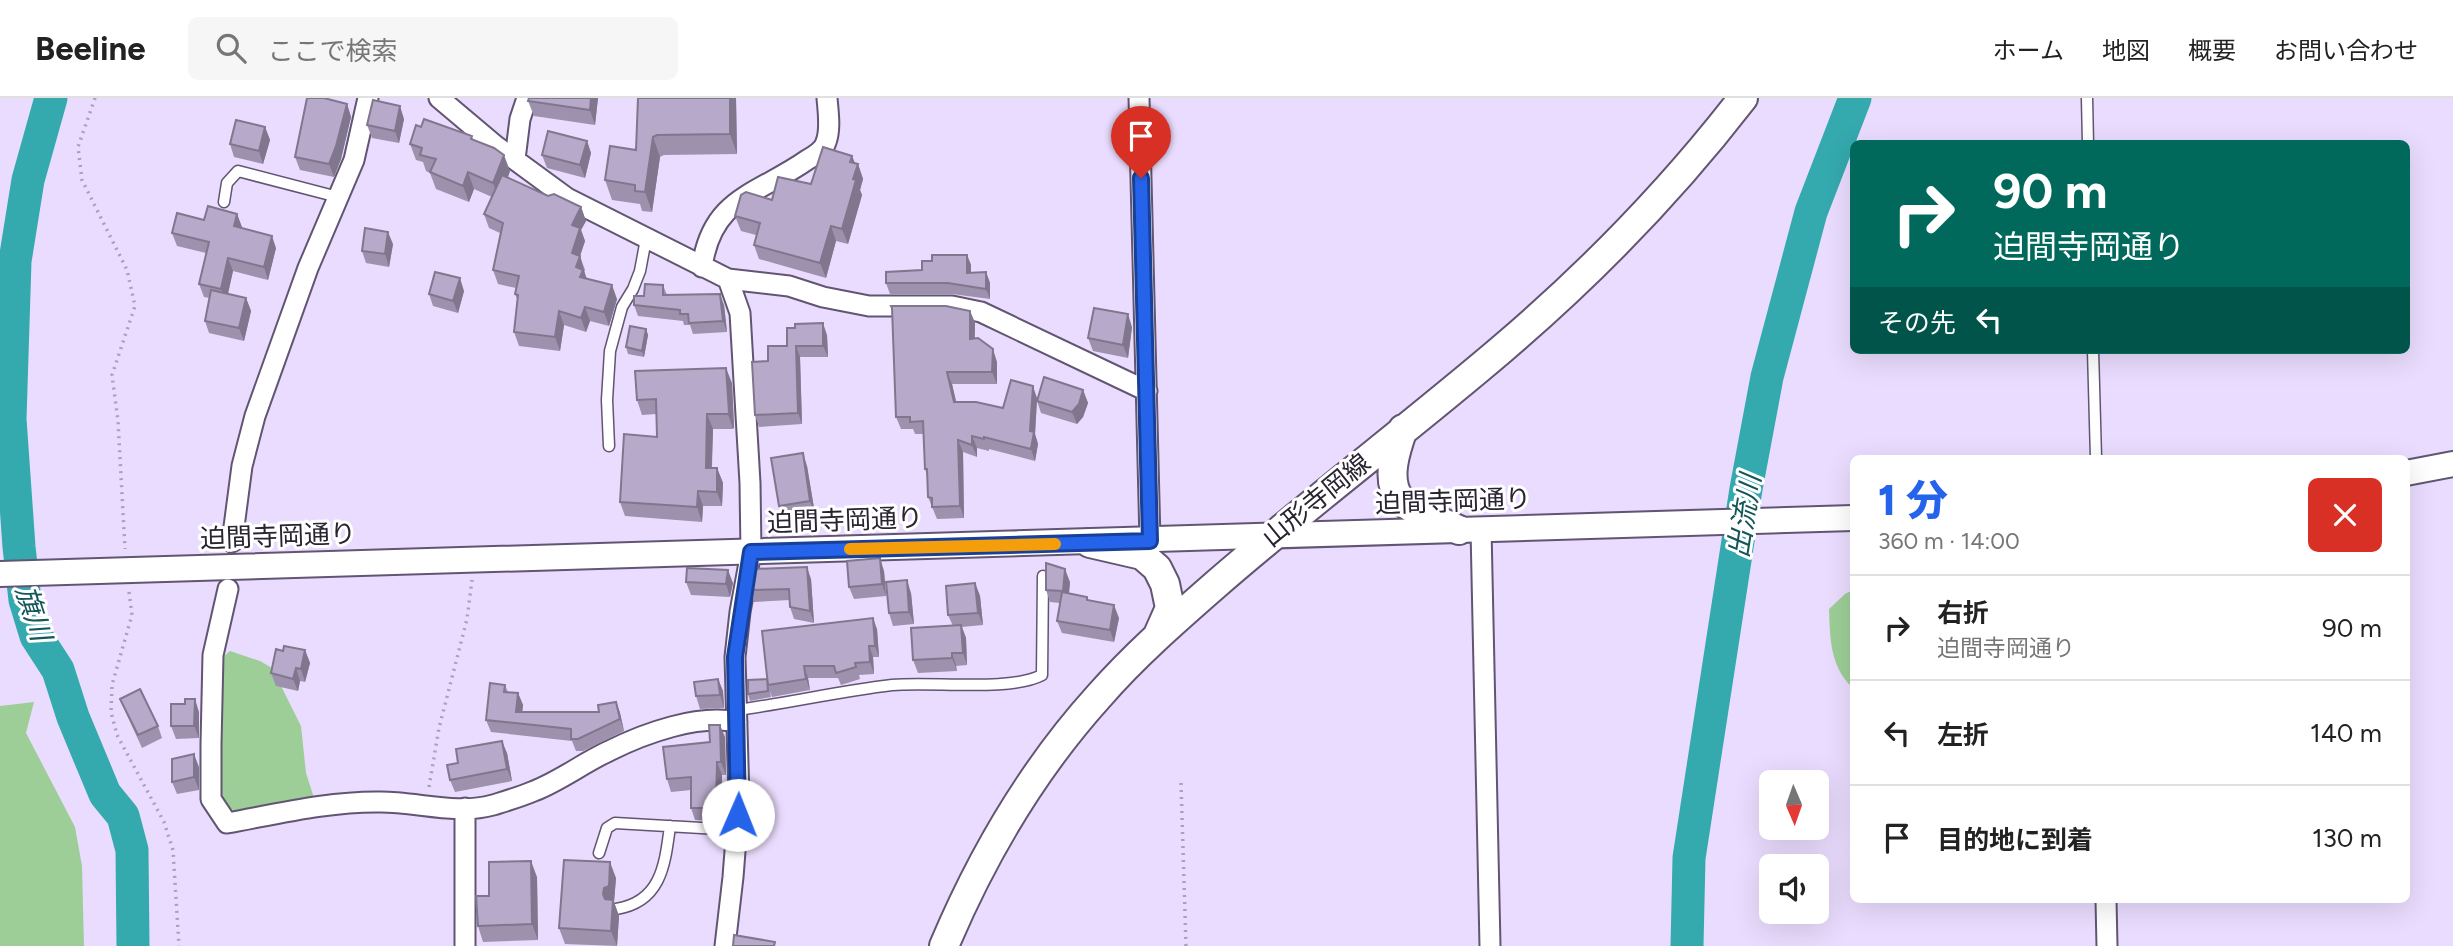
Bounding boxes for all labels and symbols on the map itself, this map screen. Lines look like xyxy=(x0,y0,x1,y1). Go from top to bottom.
pin xyxy=(1111,106,1171,178)
street label: 山形寺岡線 xyxy=(1255,447,1377,553)
water label: 出流川 xyxy=(1721,469,1768,560)
street label: 迫間寺岡通り xyxy=(1374,482,1532,520)
street label: 迫間寺岡通り xyxy=(766,501,924,539)
street label: 迫間寺岡通り xyxy=(199,517,357,555)
water label: 旗川 xyxy=(9,581,60,648)
north arrow xyxy=(1759,770,1829,840)
position arrow xyxy=(701,778,775,852)

